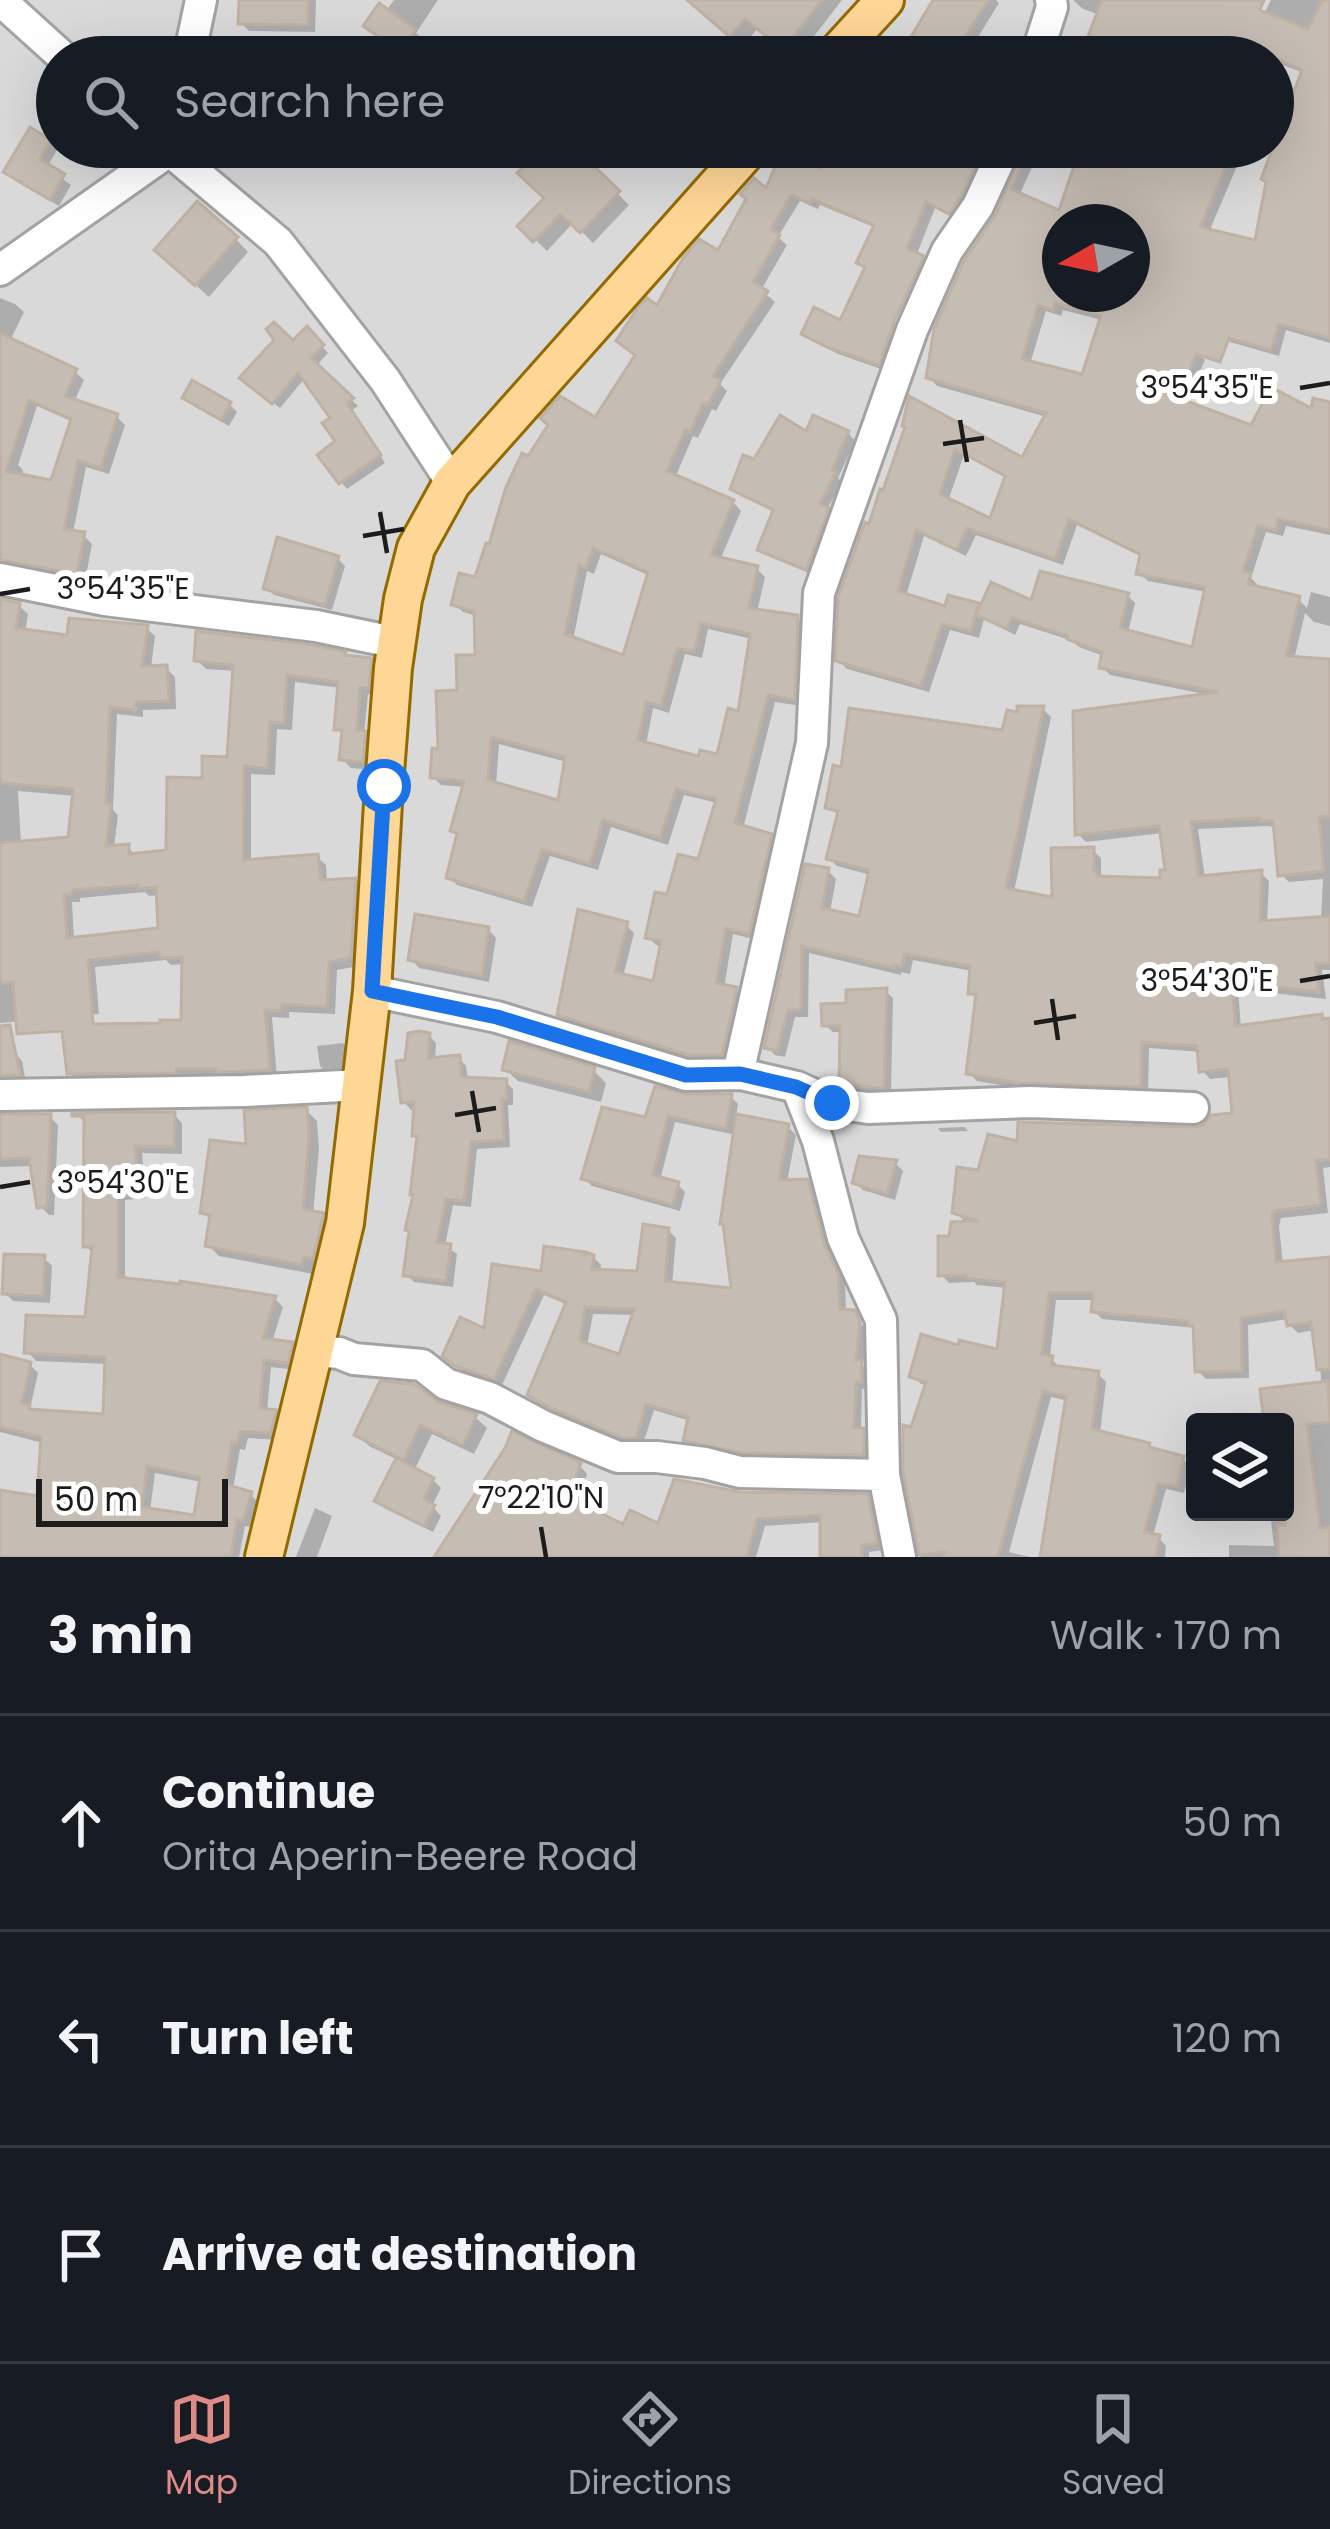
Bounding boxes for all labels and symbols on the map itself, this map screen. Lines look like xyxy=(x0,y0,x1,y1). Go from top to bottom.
north arrow xyxy=(1042,204,1150,312)
text: 3°54'35"E xyxy=(1140,366,1274,409)
text: 3°54'35"E xyxy=(56,567,190,610)
route start xyxy=(357,759,411,813)
text: 3°54'30"E xyxy=(1140,959,1274,1002)
route end xyxy=(805,1076,859,1130)
text: 3°54'30"E xyxy=(56,1161,190,1204)
scale bar xyxy=(36,1473,228,1526)
text: 7°22'10"N xyxy=(478,1476,604,1519)

